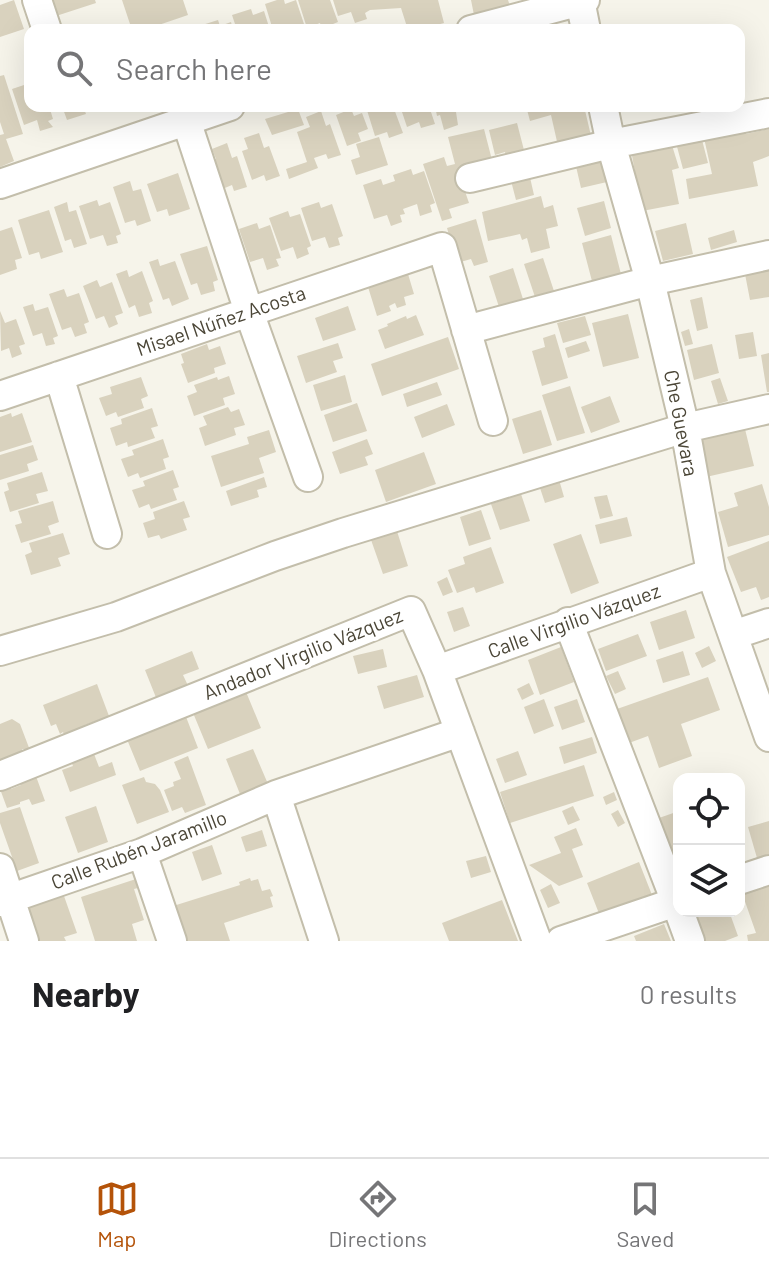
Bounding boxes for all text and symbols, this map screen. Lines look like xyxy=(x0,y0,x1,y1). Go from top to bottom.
search box xyxy=(24,24,745,112)
icon: search xyxy=(52,46,96,90)
text: Search here xyxy=(116,50,272,86)
street label: Misael Núñez Acosta xyxy=(133,280,308,360)
street label: Che Guevara xyxy=(660,368,704,478)
street label: Calle Virgilio Vázquez xyxy=(484,578,663,662)
street label: Andador Virgilio Vázquez xyxy=(200,602,406,704)
map controls xyxy=(673,773,745,917)
button: locate xyxy=(673,773,745,845)
street label: Calle Rubén Jaramillo xyxy=(47,804,230,894)
button: layers xyxy=(673,845,745,917)
text: Nearby xyxy=(32,973,140,1014)
text: 0 results xyxy=(640,978,737,1009)
tab: Map xyxy=(95,1177,139,1251)
tab: Directions xyxy=(328,1177,427,1251)
tab: Saved xyxy=(616,1177,674,1251)

